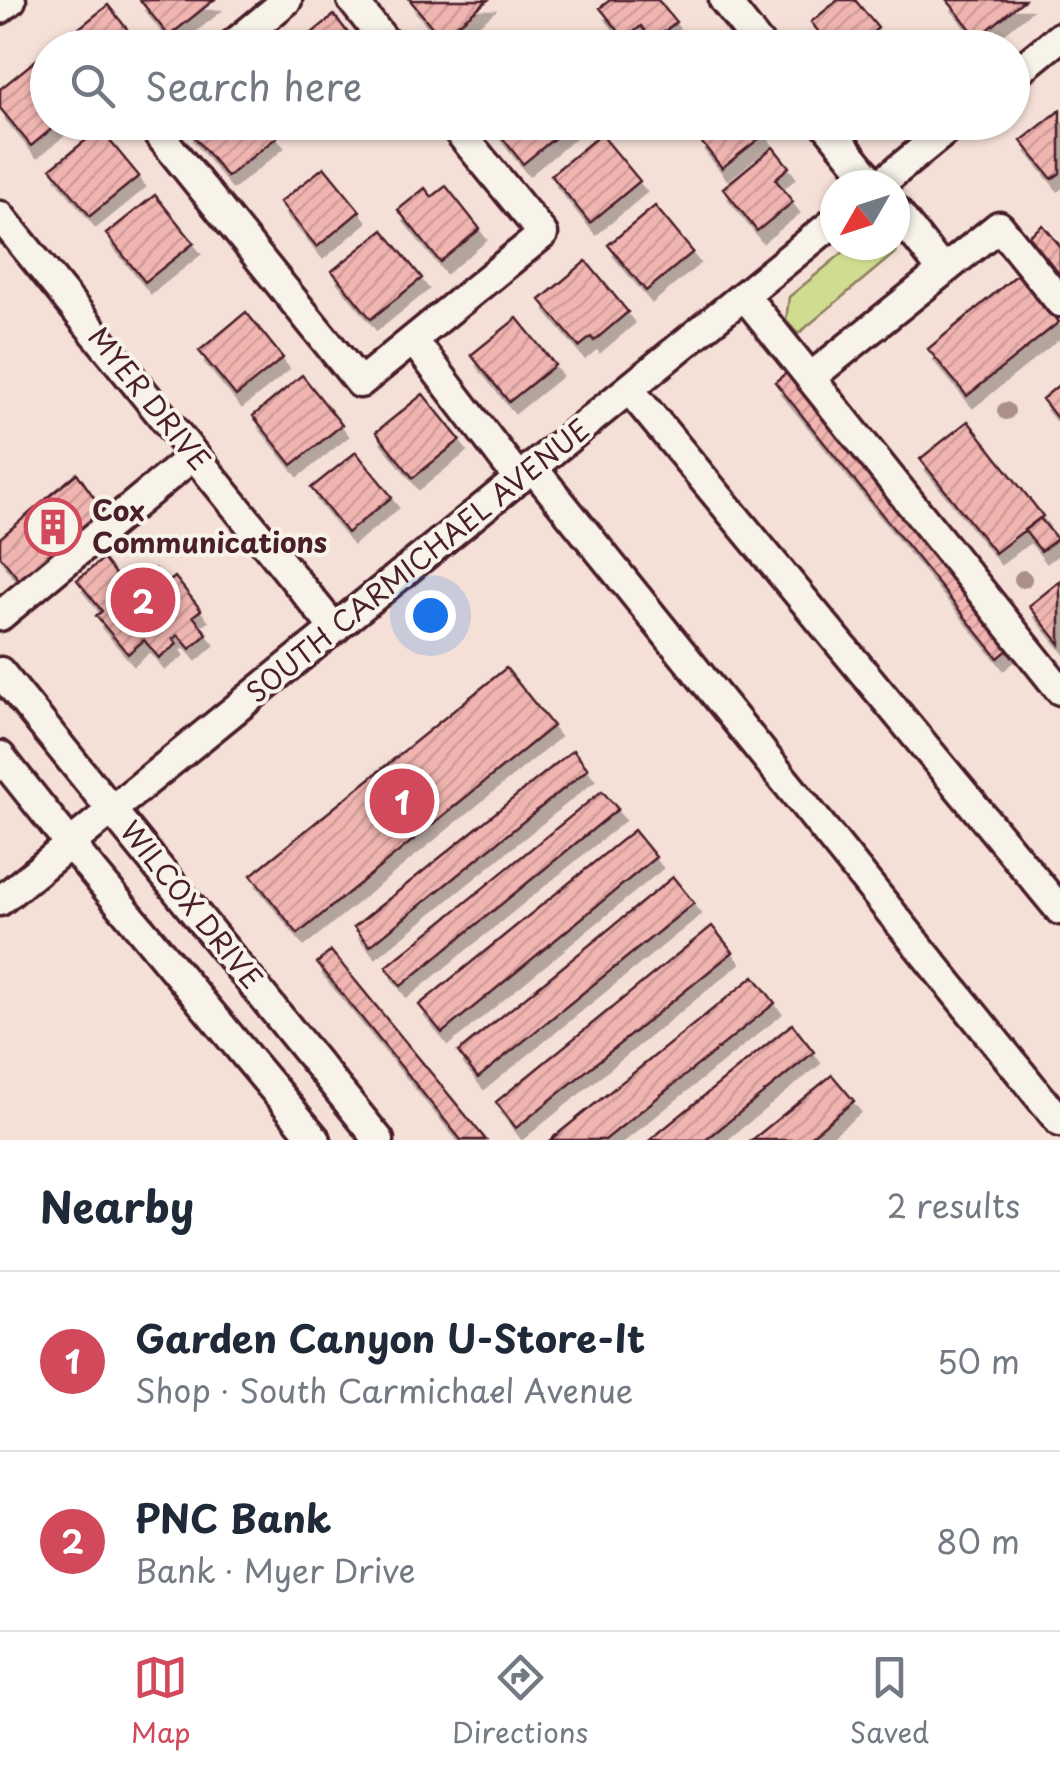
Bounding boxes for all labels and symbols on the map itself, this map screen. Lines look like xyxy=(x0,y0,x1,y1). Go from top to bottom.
north arrow xyxy=(820,170,910,260)
street label: MYER DRIVE xyxy=(79,317,222,479)
street label: SOUTH CARMICHAEL AVENUE xyxy=(236,407,598,712)
place label: Cox Communications xyxy=(92,488,327,563)
building icon: Cox Communications xyxy=(23,497,83,557)
pin: 2 xyxy=(110,562,176,638)
your location xyxy=(405,590,456,641)
pin: 1 xyxy=(370,764,434,838)
street label: WILCOX DRIVE xyxy=(111,811,274,998)

